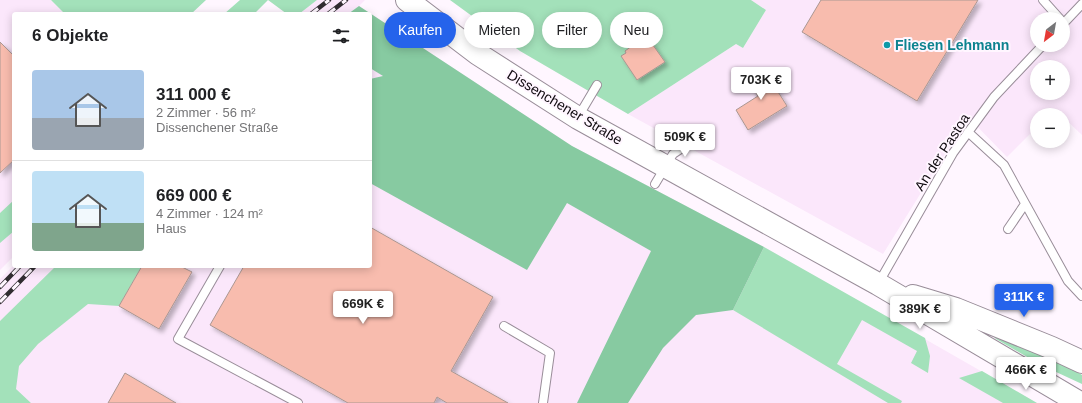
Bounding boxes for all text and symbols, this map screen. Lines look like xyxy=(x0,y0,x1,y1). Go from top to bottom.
chip: Kaufen xyxy=(384,12,456,48)
chip: Mieten xyxy=(464,12,534,48)
chip: Filter xyxy=(542,12,602,48)
chip: Neu xyxy=(610,12,663,48)
north arrow xyxy=(1030,12,1070,52)
map controls xyxy=(1030,12,1070,148)
icon: filters xyxy=(330,25,352,47)
text: 6 Objekte xyxy=(32,26,109,45)
place label: Fliesen Lehmann xyxy=(895,37,1009,53)
marker: Fliesen Lehmann xyxy=(882,40,892,50)
button: + xyxy=(1030,60,1070,100)
street label: Dissenchener Straße xyxy=(505,66,626,148)
pin: 703K € xyxy=(728,67,794,101)
text: 703K € xyxy=(740,72,782,87)
text: 311 000 € xyxy=(156,85,231,104)
icon: home xyxy=(64,86,112,134)
text: 2 Zimmer · 56 m² xyxy=(156,105,256,120)
button: − xyxy=(1030,108,1070,148)
street label: An der Pastoa xyxy=(911,110,973,194)
text: Dissenchener Straße xyxy=(156,120,278,135)
pin: 509K € xyxy=(652,124,718,158)
text: 509K € xyxy=(664,129,706,144)
text: 669 000 € xyxy=(156,186,232,205)
icon: home xyxy=(64,187,112,235)
text: 4 Zimmer · 124 m² xyxy=(156,206,263,221)
text: Haus xyxy=(156,221,186,236)
pin: 311K € xyxy=(991,284,1057,318)
text: 311K € xyxy=(1003,289,1045,304)
pin: 669K € xyxy=(330,291,396,325)
text: 669K € xyxy=(342,296,384,311)
pin: 389K € xyxy=(887,296,953,330)
text: 389K € xyxy=(899,301,941,316)
pin: 466K € xyxy=(993,357,1059,391)
text: 466K € xyxy=(1005,362,1047,377)

